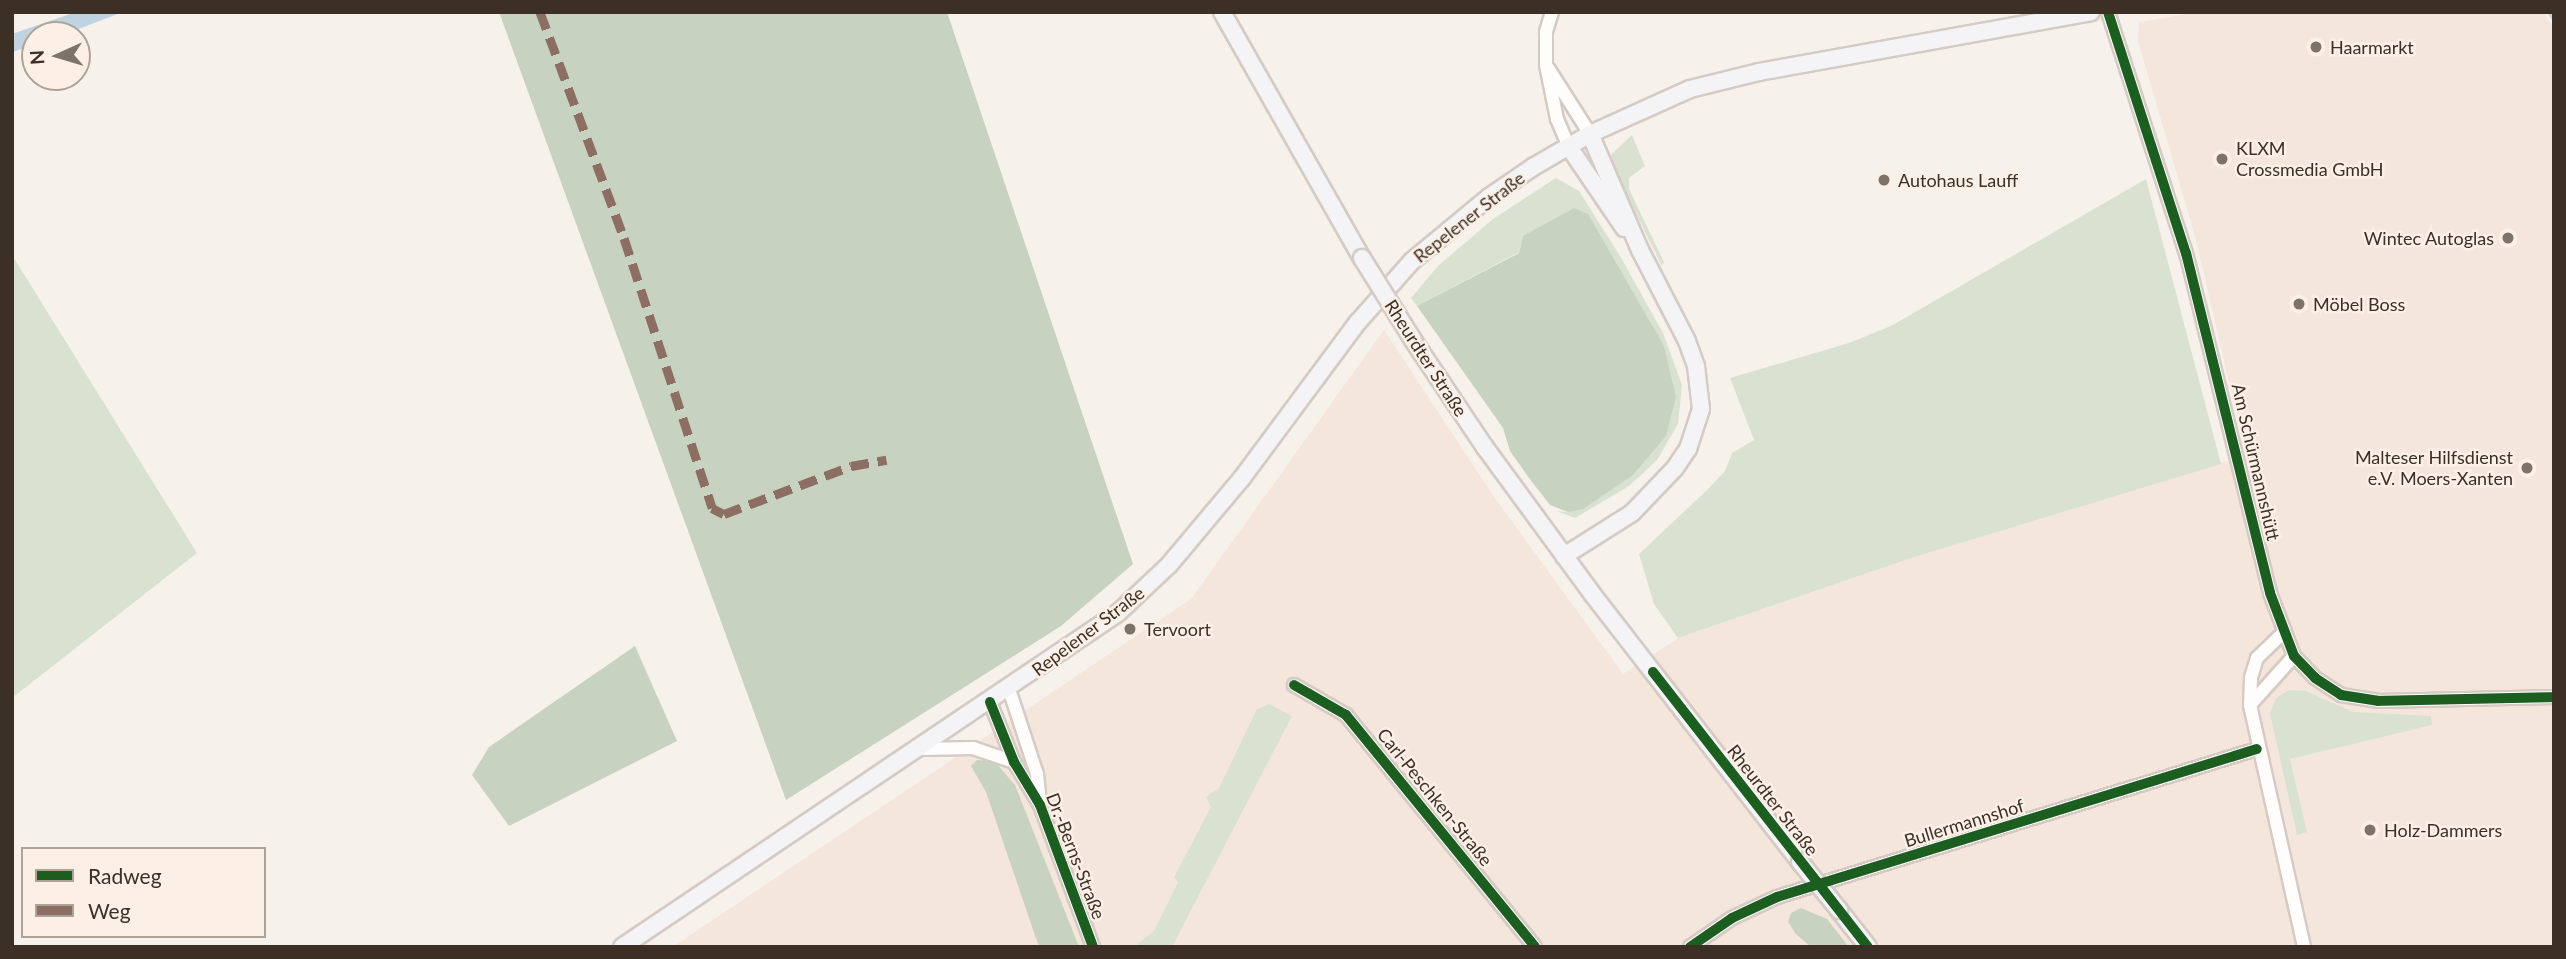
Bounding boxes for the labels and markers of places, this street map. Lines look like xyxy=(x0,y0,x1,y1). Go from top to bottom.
place label: Haarmarkt xyxy=(2330,36,2414,58)
marker: Haarmarkt xyxy=(2308,39,2324,55)
place label: KLXM Crossmedia GmbH xyxy=(2236,138,2384,180)
marker: KLXM Crossmedia GmbH xyxy=(2214,151,2230,167)
place label: Autohaus Lauff xyxy=(1898,169,2018,191)
marker: Autohaus Lauff xyxy=(1876,172,1892,188)
place label: Wintec Autoglas xyxy=(2363,227,2494,249)
marker: Wintec Autoglas xyxy=(2500,230,2516,246)
place label: Möbel Boss xyxy=(2313,293,2405,315)
marker: Möbel Boss xyxy=(2291,296,2307,312)
place label: Malteser Hilfsdienst e.V. Moers-Xanten xyxy=(2355,447,2513,490)
marker: Malteser Hilfsdienst e.V. Moers-Xanten xyxy=(2519,460,2535,476)
place label: Tervoort xyxy=(1144,618,1211,640)
marker: Tervoort xyxy=(1122,621,1138,637)
place label: Holz-Dammers xyxy=(2384,819,2502,841)
marker: Holz-Dammers xyxy=(2362,822,2378,838)

